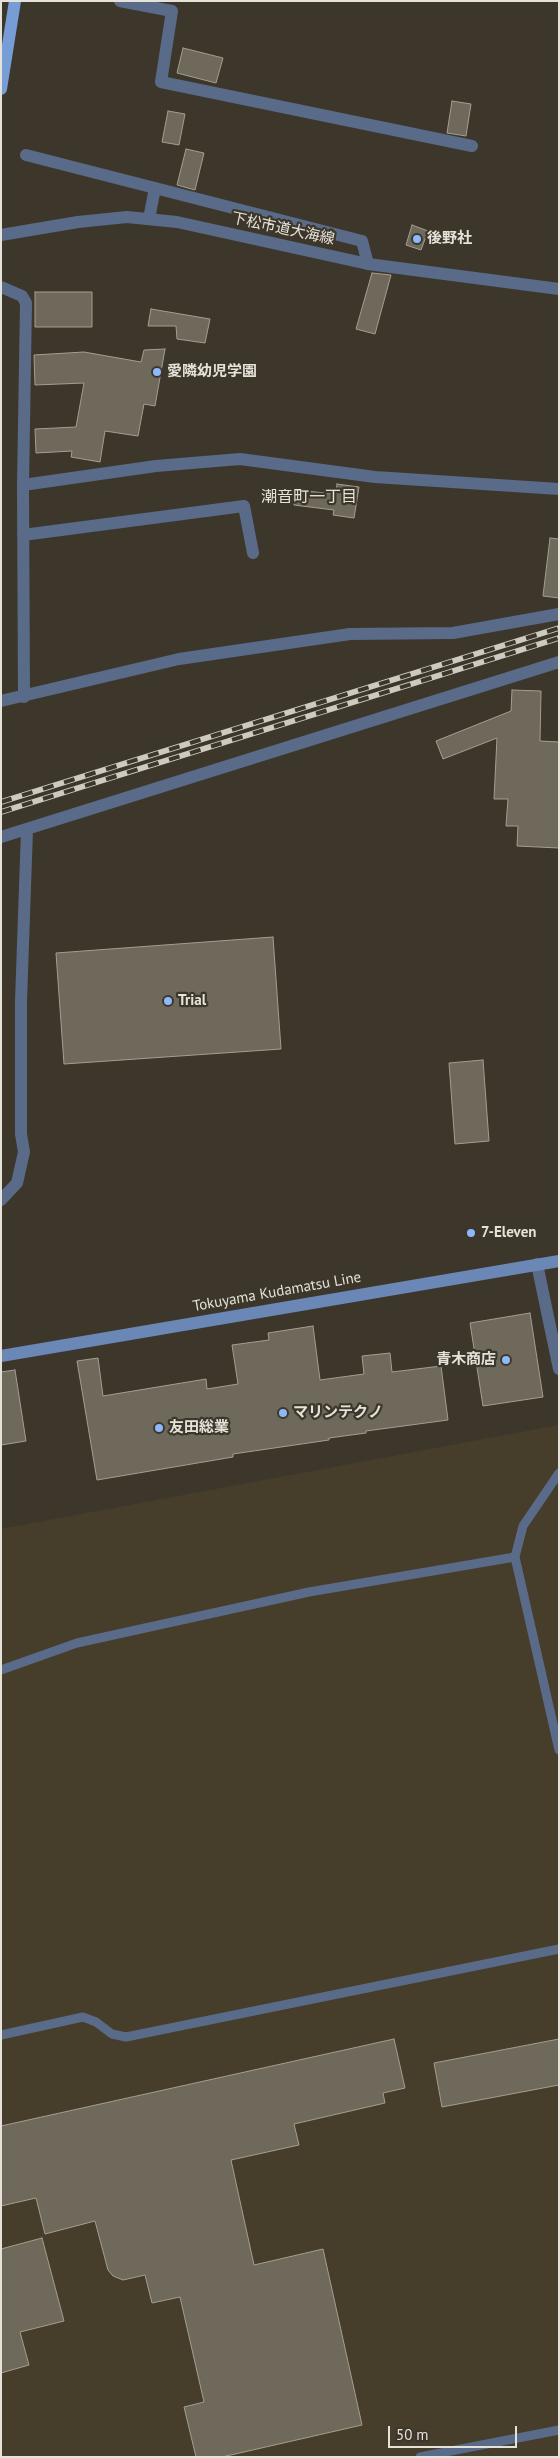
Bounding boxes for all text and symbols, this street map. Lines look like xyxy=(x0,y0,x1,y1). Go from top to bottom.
street label: 下松市道大海線 xyxy=(230,209,336,249)
place label: 後野社 xyxy=(427,230,472,248)
marker: 後野社 xyxy=(411,233,423,245)
place label: 愛隣幼児学園 xyxy=(167,363,257,381)
marker: 愛隣幼児学園 xyxy=(151,366,163,378)
district label: 潮音町一丁目 xyxy=(261,487,357,507)
place label: Trial xyxy=(178,992,206,1010)
marker: Trial xyxy=(162,995,174,1007)
place label: 7-Eleven xyxy=(481,1224,536,1242)
marker: 7-Eleven xyxy=(465,1227,477,1239)
street label: Tokuyama Kudamatsu Line xyxy=(191,1268,363,1316)
place label: 青木商店 xyxy=(436,1351,496,1369)
marker: 青木商店 xyxy=(500,1354,512,1366)
place label: マリンテクノ xyxy=(293,1404,383,1422)
marker: マリンテクノ xyxy=(277,1407,289,1419)
place label: 友田総業 xyxy=(169,1419,229,1437)
marker: 友田総業 xyxy=(153,1422,165,1434)
scale bar xyxy=(390,2416,519,2448)
text: 50 m xyxy=(396,2425,429,2444)

